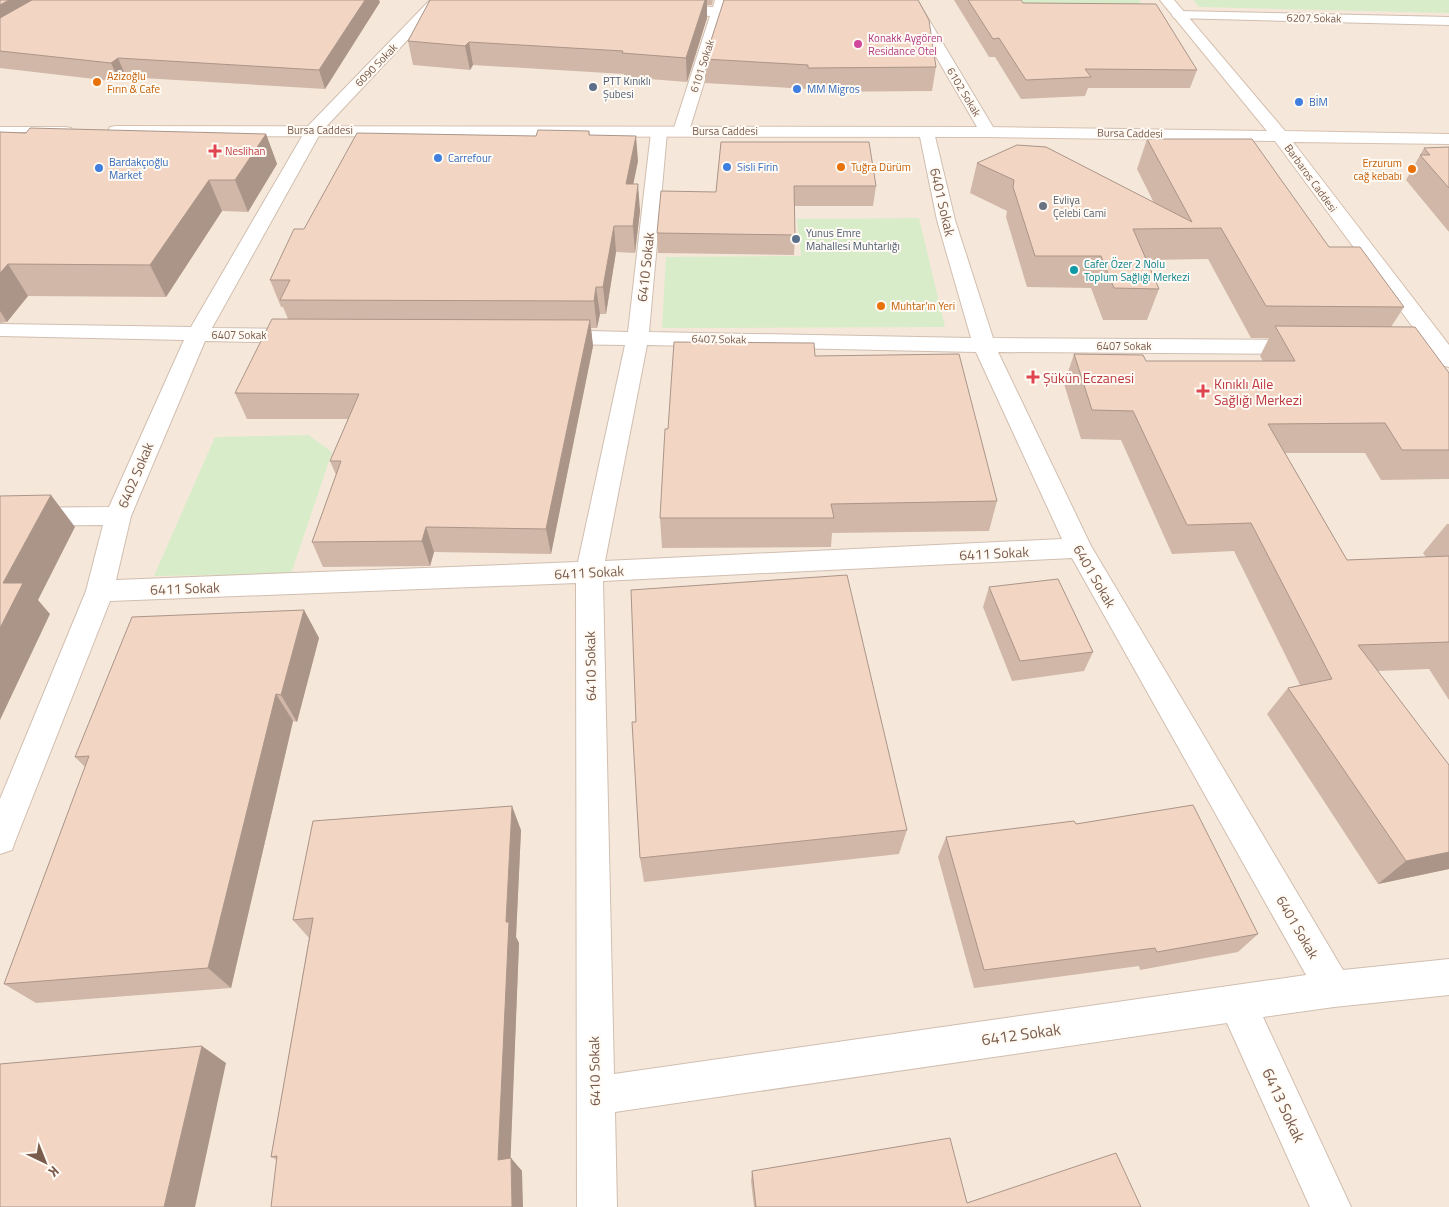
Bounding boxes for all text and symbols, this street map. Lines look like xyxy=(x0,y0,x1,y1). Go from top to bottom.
street label: 6207 Sokak xyxy=(1286,10,1342,26)
place label: Konakk Aygören Residance Otel xyxy=(868,30,943,59)
street label: 6101 Sokak xyxy=(686,37,718,95)
marker: Konakk Aygören Residance Otel xyxy=(852,38,864,50)
street label: 6090 Sokak xyxy=(351,39,401,90)
street label: 6102 Sokak xyxy=(943,64,985,120)
place label: Azizoğlu Fırın & Cafe xyxy=(107,68,161,97)
place label: PTT Kınıklı Şubesi xyxy=(603,73,651,102)
marker: Azizoğlu Fırın & Cafe xyxy=(91,76,103,88)
marker: PTT Kınıklı Şubesi xyxy=(587,81,599,93)
place label: MM Migros xyxy=(807,81,860,97)
marker: MM Migros xyxy=(791,83,803,95)
place label: BİM xyxy=(1309,94,1328,110)
marker: BİM xyxy=(1293,96,1305,108)
street label: Bursa Caddesi xyxy=(287,122,353,138)
street label: Bursa Caddesi xyxy=(692,123,758,139)
street label: Bursa Caddesi xyxy=(1097,124,1163,142)
street label: Barbaros Caddesi xyxy=(1281,141,1341,215)
place label: Neslihan xyxy=(225,143,265,159)
marker: Neslihan xyxy=(209,145,221,157)
place label: Carrefour xyxy=(448,150,492,166)
marker: Carrefour xyxy=(432,152,444,164)
place label: Bardakçıoğlu Market xyxy=(109,154,169,183)
place label: Erzurum cağ kebabı xyxy=(1353,155,1402,184)
place label: Sisli Firin xyxy=(737,159,778,175)
place label: Tuğra Dürüm xyxy=(851,159,911,175)
marker: Sisli Firin xyxy=(721,161,733,173)
marker: Tuğra Dürüm xyxy=(835,161,847,173)
marker: Bardakçıoğlu Market xyxy=(93,162,105,174)
marker: Erzurum cağ kebabı xyxy=(1406,163,1418,175)
street label: 6401 Sokak xyxy=(925,166,961,239)
place label: Evliya Çelebi Cami xyxy=(1053,192,1106,221)
marker: Evliya Çelebi Cami xyxy=(1037,200,1049,212)
place label: Yunus Emre Mahallesi Muhtarlığı xyxy=(806,225,900,254)
street label: 6410 Sokak xyxy=(631,231,659,303)
marker: Yunus Emre Mahallesi Muhtarlığı xyxy=(790,233,802,245)
place label: Cafer Özer 2 Nolu Toplum Sağlığı Merkezi xyxy=(1084,256,1190,285)
marker: Cafer Özer 2 Nolu Toplum Sağlığı Merkezi xyxy=(1068,264,1080,276)
place label: Muhtar'ın Yeri xyxy=(891,298,955,314)
marker: Muhtar'ın Yeri xyxy=(875,300,887,312)
street label: 6407 Sokak xyxy=(212,327,267,343)
street label: 6407 Sokak xyxy=(691,331,747,347)
street label: 6407 Sokak xyxy=(1097,338,1152,354)
place label: Şükün Eczanesi xyxy=(1043,367,1134,388)
marker: Şükün Eczanesi xyxy=(1027,371,1039,383)
place label: Kınıklı Aile Sağlığı Merkezi xyxy=(1214,373,1302,410)
marker: Kınıklı Aile Sağlığı Merkezi xyxy=(1196,384,1210,398)
street label: 6402 Sokak xyxy=(112,439,158,511)
street label: 6411 Sokak xyxy=(959,541,1030,565)
street label: 6401 Sokak xyxy=(1068,541,1122,612)
street label: 6411 Sokak xyxy=(554,560,625,584)
street label: 6411 Sokak xyxy=(150,576,221,600)
street label: 6410 Sokak xyxy=(579,631,601,701)
street label: 6401 Sokak xyxy=(1271,892,1325,963)
street label: 6412 Sokak xyxy=(980,1017,1063,1051)
street label: 6410 Sokak xyxy=(583,1036,605,1106)
street label: 6413 Sokak xyxy=(1256,1064,1312,1147)
north arrow xyxy=(20,1137,70,1187)
text: K xyxy=(44,1161,64,1183)

